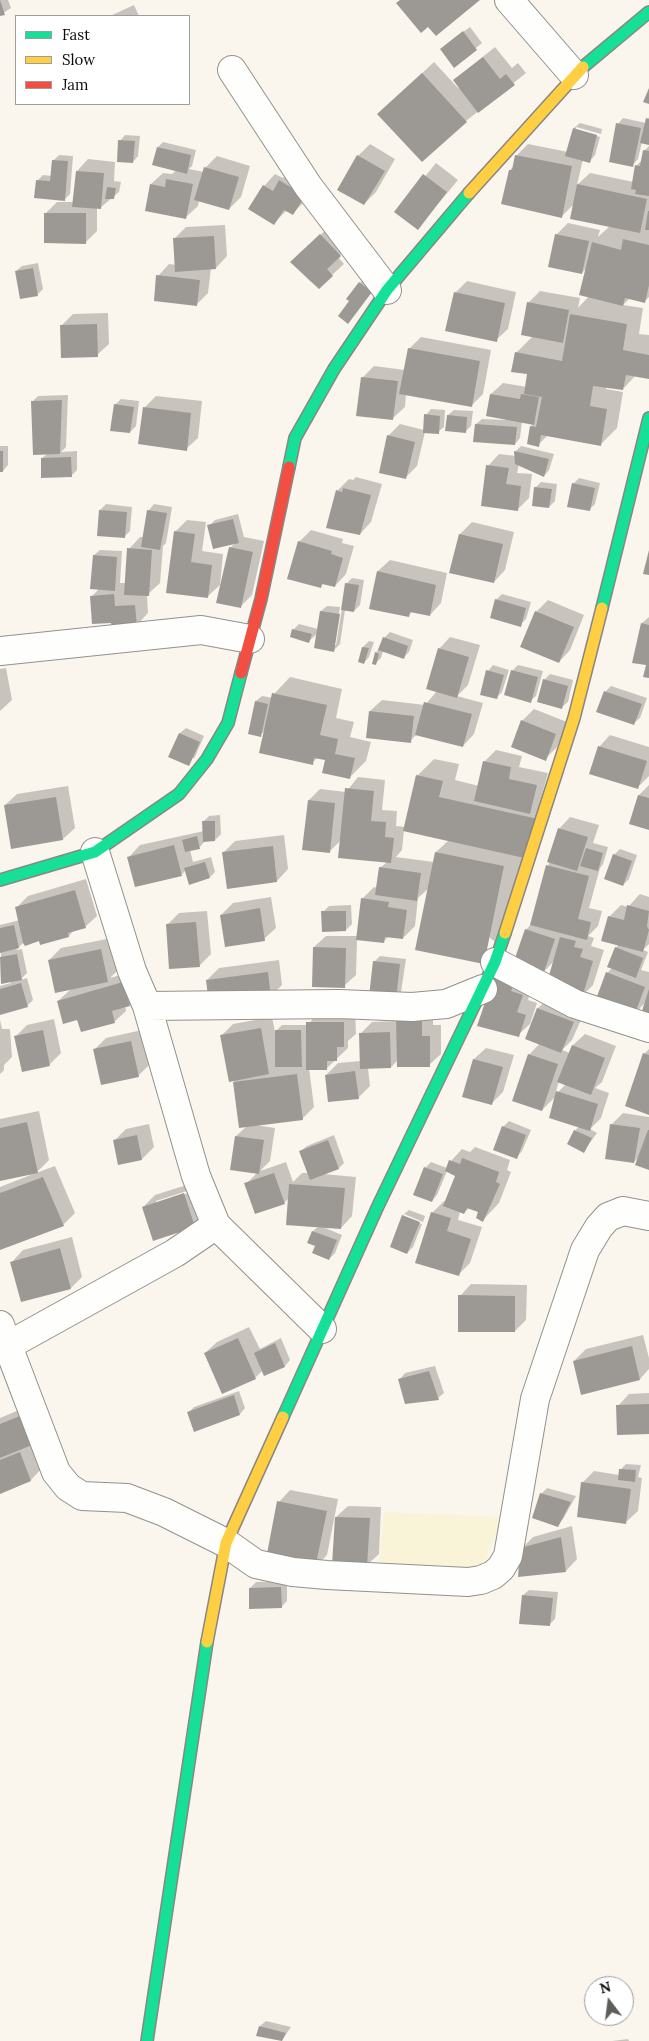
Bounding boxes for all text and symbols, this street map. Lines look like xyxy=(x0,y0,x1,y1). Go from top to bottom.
legend xyxy=(15,15,190,105)
text: Fast xyxy=(62,25,90,44)
text: Slow xyxy=(62,50,95,69)
text: Jam xyxy=(62,75,89,94)
north arrow xyxy=(584,1976,634,2026)
text: N xyxy=(598,1977,613,1998)

